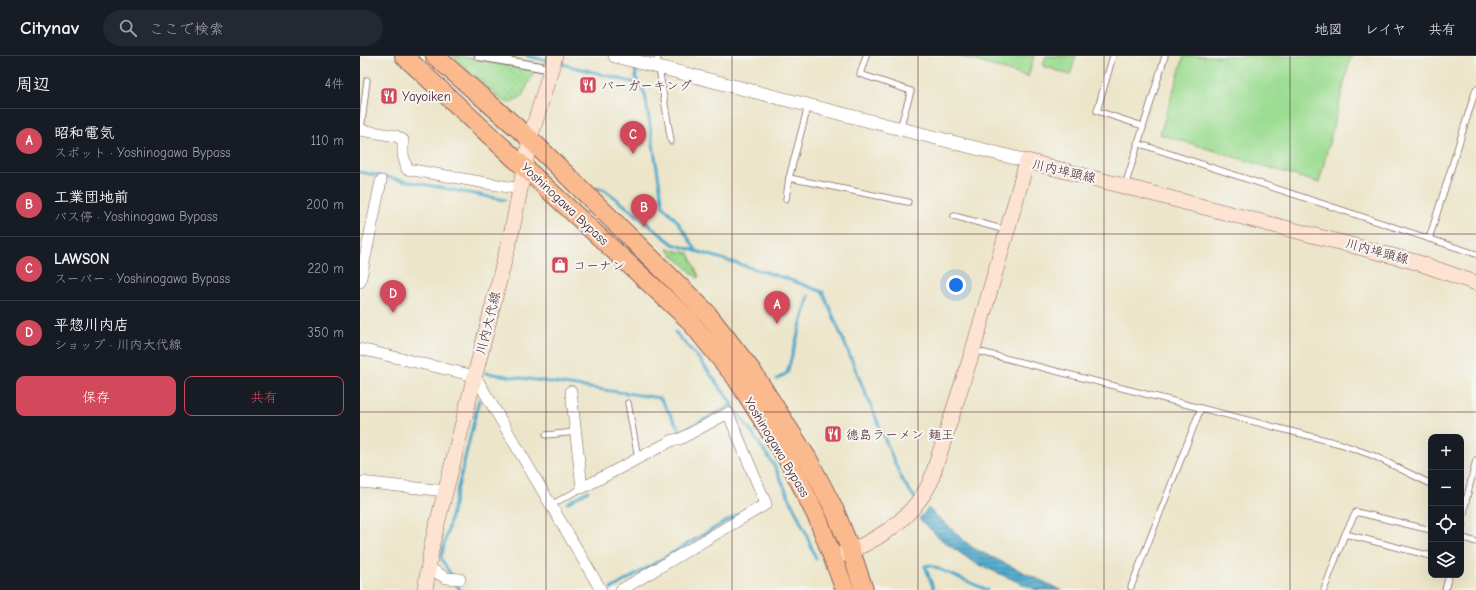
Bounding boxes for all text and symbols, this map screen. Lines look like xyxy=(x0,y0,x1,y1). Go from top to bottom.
search box xyxy=(103,10,383,46)
text: Citynav xyxy=(20,17,79,39)
icon: search xyxy=(117,17,139,39)
text: ここで検索 xyxy=(149,20,224,38)
text: 地図 xyxy=(1315,21,1343,38)
text: レイヤ xyxy=(1365,21,1406,38)
text: 共有 xyxy=(1428,21,1456,38)
text: 周辺 xyxy=(16,75,50,94)
restaurant icon: バーガーキング xyxy=(578,75,598,95)
text: 4件 xyxy=(325,76,344,91)
place label: バーガーキング xyxy=(601,78,692,93)
restaurant icon: Yayoiken xyxy=(379,86,399,106)
place label: Yayoiken xyxy=(402,89,451,104)
pin: C xyxy=(620,121,646,154)
text: 昭和電気 xyxy=(54,124,114,142)
text: A xyxy=(25,133,33,148)
text: 110 m xyxy=(311,133,344,148)
text: スポット · Yoshinogawa Bypass xyxy=(54,145,231,160)
street label: 川内埠頭線 xyxy=(1031,156,1098,186)
street label: Yoshinogawa Bypass xyxy=(518,160,612,248)
text: 工業団地前 xyxy=(54,188,129,206)
pin: B xyxy=(631,194,657,227)
text: B xyxy=(25,197,33,212)
text: 200 m xyxy=(306,197,344,212)
text: バス停 · Yoshinogawa Bypass xyxy=(54,209,218,224)
street label: 川内埠頭線 xyxy=(1344,235,1411,267)
text: LAWSON xyxy=(54,250,109,268)
shop icon: コーナン xyxy=(550,255,570,275)
place label: コーナン xyxy=(573,258,625,273)
text: C xyxy=(25,261,33,276)
text: 220 m xyxy=(307,261,344,276)
text: スーパー · Yoshinogawa Bypass xyxy=(54,271,230,286)
your location xyxy=(946,275,966,295)
pin: D xyxy=(380,280,406,313)
street label: 川内大代線 xyxy=(473,289,503,356)
pin: A xyxy=(764,291,790,324)
text: 平惣川内店 xyxy=(54,316,129,334)
text: D xyxy=(25,325,33,340)
text: 350 m xyxy=(307,325,344,340)
text: ショップ · 川内大代線 xyxy=(54,337,181,352)
button: 保存 xyxy=(16,376,176,416)
button: 共有 xyxy=(184,376,344,416)
street label: Yoshinogawa Bypass xyxy=(741,394,813,500)
restaurant icon: 徳島ラーメン 麺王 xyxy=(823,424,843,444)
place label: 徳島ラーメン 麺王 xyxy=(846,427,954,442)
map controls xyxy=(1428,434,1464,578)
button: + xyxy=(1428,434,1464,470)
button: − xyxy=(1428,470,1464,506)
button: locate xyxy=(1428,506,1464,542)
button: layers xyxy=(1428,542,1464,578)

